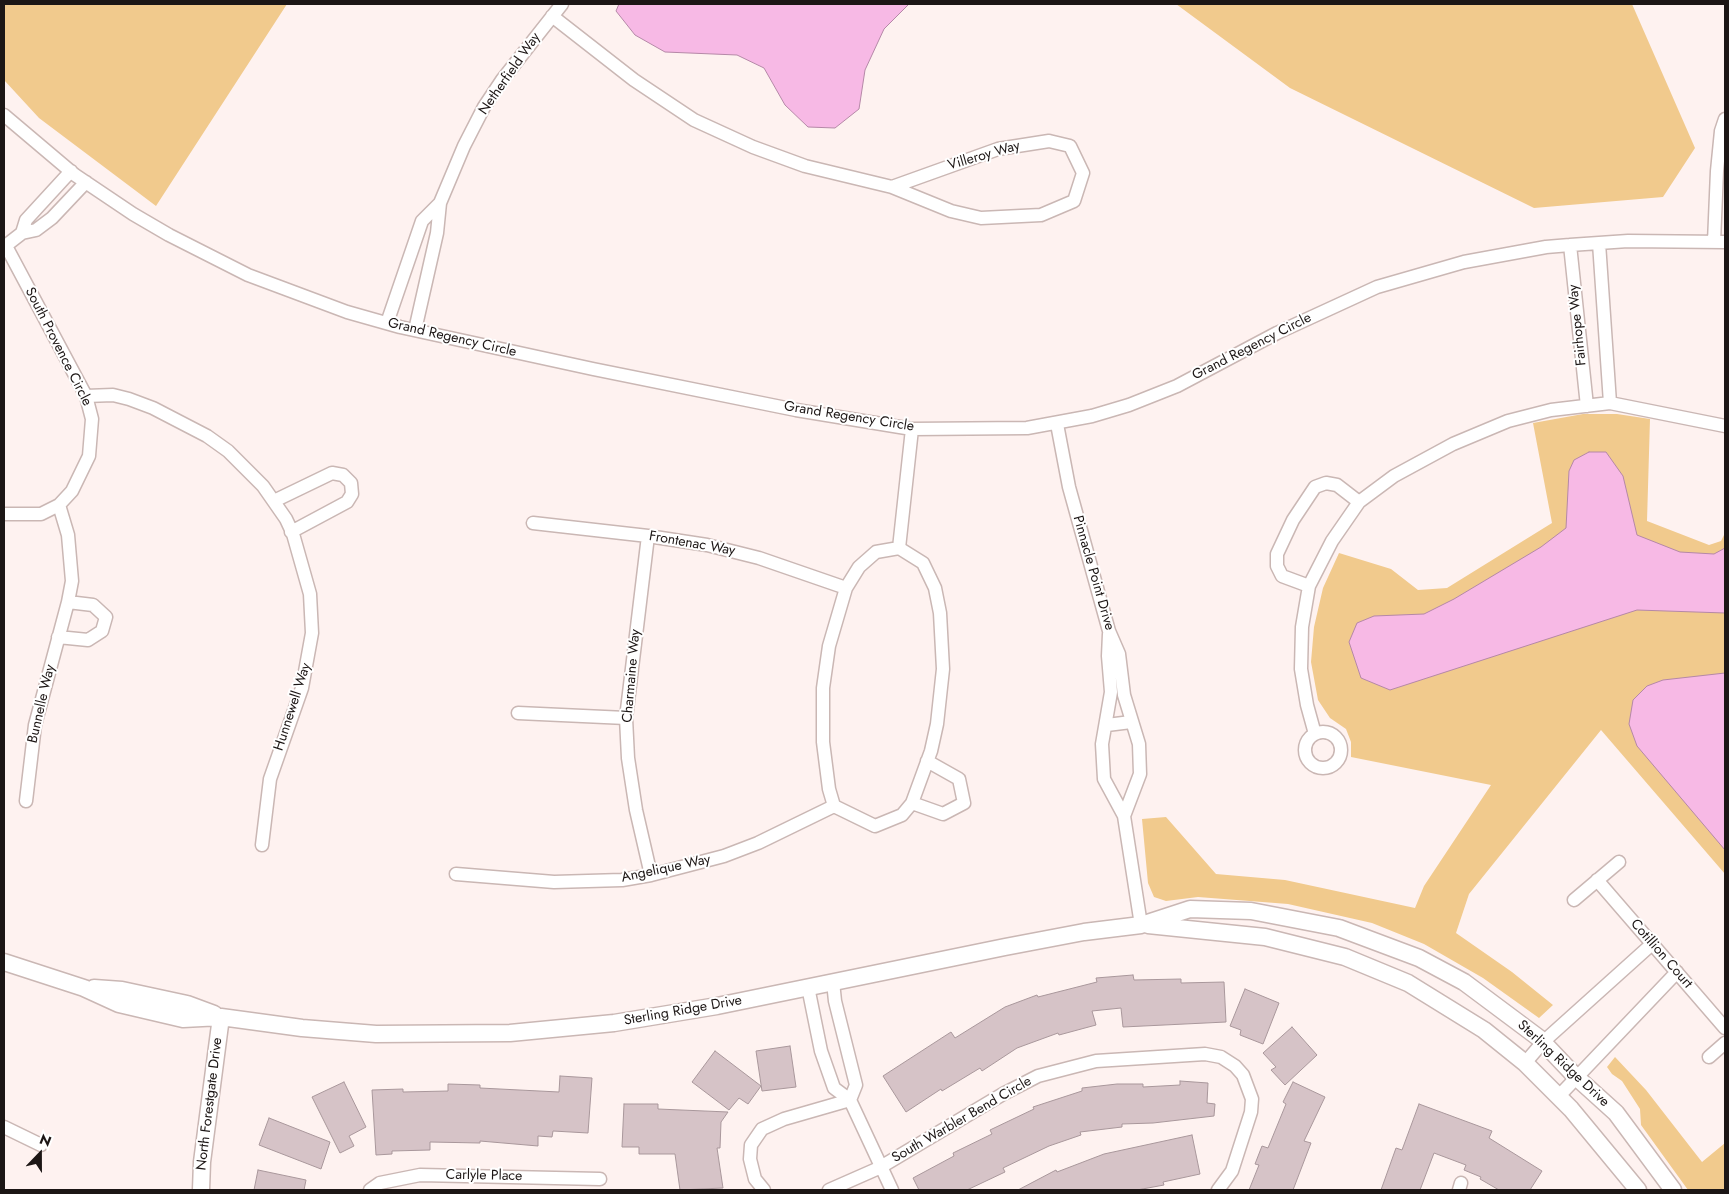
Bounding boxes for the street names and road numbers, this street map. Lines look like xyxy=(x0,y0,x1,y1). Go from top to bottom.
street label: Netherfield Way xyxy=(475,30,545,118)
street label: Villeroy Way xyxy=(946,138,1022,174)
street label: Fairhope Way xyxy=(1565,284,1591,366)
street label: South Provence Circle xyxy=(21,285,95,409)
street label: Grand Regency Circle xyxy=(1190,310,1314,384)
street label: Grand Regency Circle xyxy=(386,315,518,361)
street label: Grand Regency Circle xyxy=(783,398,915,436)
street label: Pinnacle Point Drive xyxy=(1069,514,1117,632)
street label: Frontenac Way xyxy=(648,528,736,560)
street label: Charmaine Way xyxy=(620,629,644,723)
street label: Hunnewell Way xyxy=(271,661,315,753)
street label: Bunnelle Way xyxy=(25,663,59,745)
street label: Angelique Way xyxy=(620,851,712,887)
street label: Cotillion Court xyxy=(1626,916,1696,992)
street label: Sterling Ridge Drive xyxy=(623,992,743,1030)
street label: Sterling Ridge Drive xyxy=(1514,1017,1612,1111)
street label: North Forestgate Drive xyxy=(194,1037,226,1171)
street label: South Warbler Bend Circle xyxy=(889,1073,1035,1167)
street label: Carlyle Place xyxy=(446,1167,522,1185)

